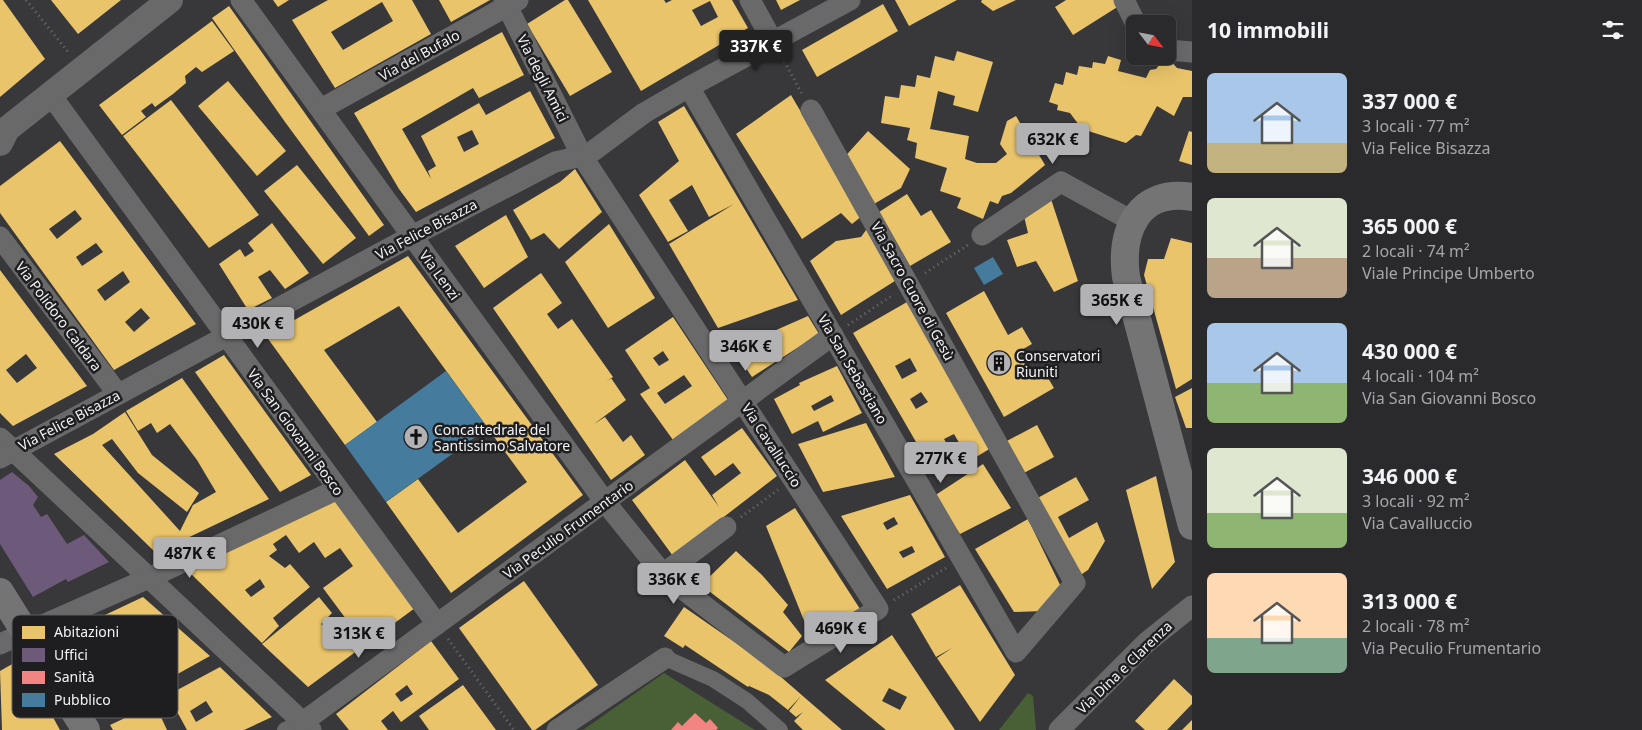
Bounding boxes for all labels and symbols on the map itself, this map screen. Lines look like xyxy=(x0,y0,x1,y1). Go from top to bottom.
north arrow xyxy=(1126,15,1176,65)
street label: Via del Bufalo xyxy=(375,25,463,85)
pin: 337K € xyxy=(715,30,797,72)
street label: Via degli Amici xyxy=(513,31,573,125)
pin: 632K € xyxy=(1012,122,1094,165)
street label: Via Felice Bisazza xyxy=(372,194,480,264)
street label: Via Sacro Cuore di Gesù xyxy=(867,218,959,364)
street label: Via Lenzi xyxy=(415,246,465,304)
street label: Via Polidoro Caldara xyxy=(12,257,106,375)
pin: 365K € xyxy=(1076,284,1158,326)
pin: 430K € xyxy=(217,306,299,349)
street label: Via San Sebastiano xyxy=(814,311,892,427)
pin: 346K € xyxy=(705,330,787,372)
place label: Conservatori Riuniti xyxy=(1016,346,1100,381)
building icon: Conservatori Riuniti xyxy=(986,350,1012,376)
street label: Via San Giovanni Bosco xyxy=(244,365,348,499)
street label: Via Felice Bisazza xyxy=(15,385,123,455)
street label: Via Cavalluccio xyxy=(738,399,806,491)
place label: Concattedrale del Santissimo Salvatore xyxy=(434,420,570,455)
church icon: Concattedrale del Santissimo Salvatore xyxy=(403,424,429,450)
pin: 277K € xyxy=(900,442,982,484)
street label: Via Peculio Frumentario xyxy=(499,475,637,583)
pin: 487K € xyxy=(149,536,231,579)
pin: 336K € xyxy=(633,562,715,605)
pin: 469K € xyxy=(800,612,882,654)
legend xyxy=(12,615,178,718)
pin: 313K € xyxy=(318,616,400,659)
street label: Via Dina e Clarenza xyxy=(1072,616,1176,718)
text: Abitazioni xyxy=(54,622,119,641)
text: Uffici xyxy=(54,645,88,664)
text: Sanità xyxy=(54,667,95,686)
text: Pubblico xyxy=(54,690,111,709)

